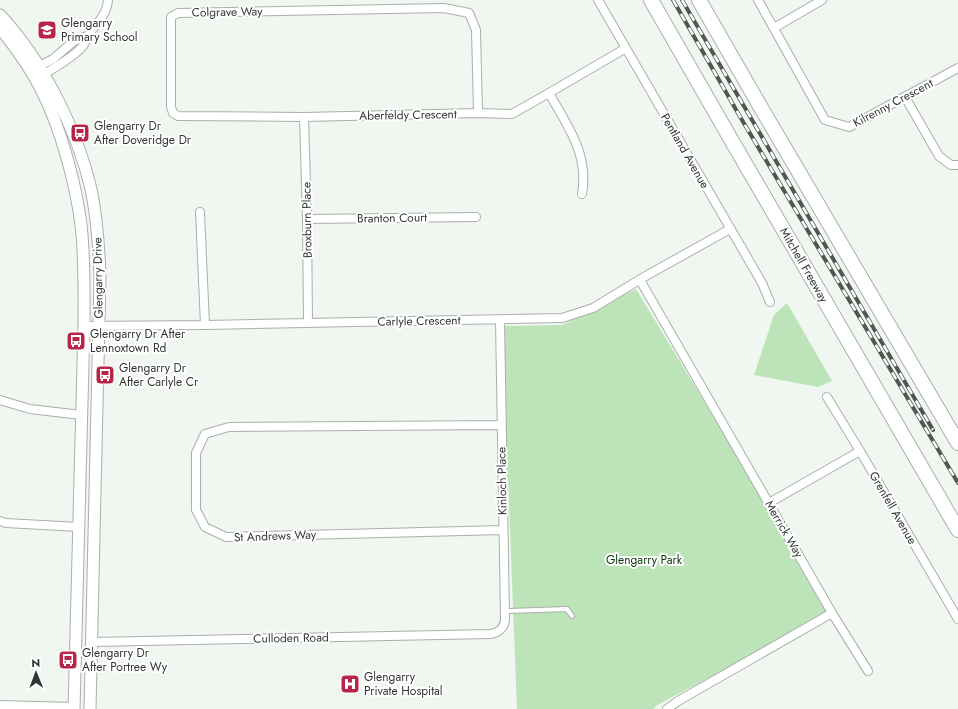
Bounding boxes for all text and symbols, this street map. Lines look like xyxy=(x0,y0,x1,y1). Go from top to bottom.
street label: Colgrave Way xyxy=(191,2,263,22)
place label: Glengarry Primary School xyxy=(61,14,138,46)
school or university icon: Glengarry Primary School xyxy=(36,19,58,41)
street label: Kilrenny Crescent xyxy=(850,74,936,132)
street label: Aberfeldy Crescent xyxy=(359,105,457,125)
street label: Pentland Avenue xyxy=(656,110,714,192)
place label: Glengarry Dr After Doveridge Dr xyxy=(94,117,192,149)
bus stop icon: Glengarry Dr After Doveridge Dr xyxy=(69,122,91,144)
street label: Broxburn Place xyxy=(297,182,317,258)
street label: Branton Court xyxy=(357,208,427,228)
street label: Mitchell Freeway xyxy=(775,224,833,307)
street label: Glengarry Drive xyxy=(88,237,108,319)
street label: Carlyle Crescent xyxy=(377,311,461,331)
place label: Glengarry Dr After Lennoxtown Rd xyxy=(90,325,186,357)
bus stop icon: Glengarry Dr After Lennoxtown Rd xyxy=(65,330,87,352)
place label: Glengarry Dr After Carlyle Cr xyxy=(119,359,199,391)
bus stop icon: Glengarry Dr After Carlyle Cr xyxy=(94,364,116,386)
street label: Kinloch Place xyxy=(492,447,512,515)
street label: Grenfell Avenue xyxy=(865,468,921,548)
street label: Merrick Way xyxy=(760,497,808,562)
street label: St Andrews Way xyxy=(234,526,317,546)
park label: Glengarry Park xyxy=(606,551,683,569)
street label: Culloden Road xyxy=(253,628,329,648)
place label: Glengarry Dr After Portree Wy xyxy=(82,644,168,676)
bus stop icon: Glengarry Dr After Portree Wy xyxy=(57,649,79,671)
north arrow xyxy=(16,653,56,693)
text: N xyxy=(31,655,40,671)
place label: Glengarry Private Hospital xyxy=(364,668,443,700)
hospital icon: Glengarry Private Hospital xyxy=(339,673,361,695)

